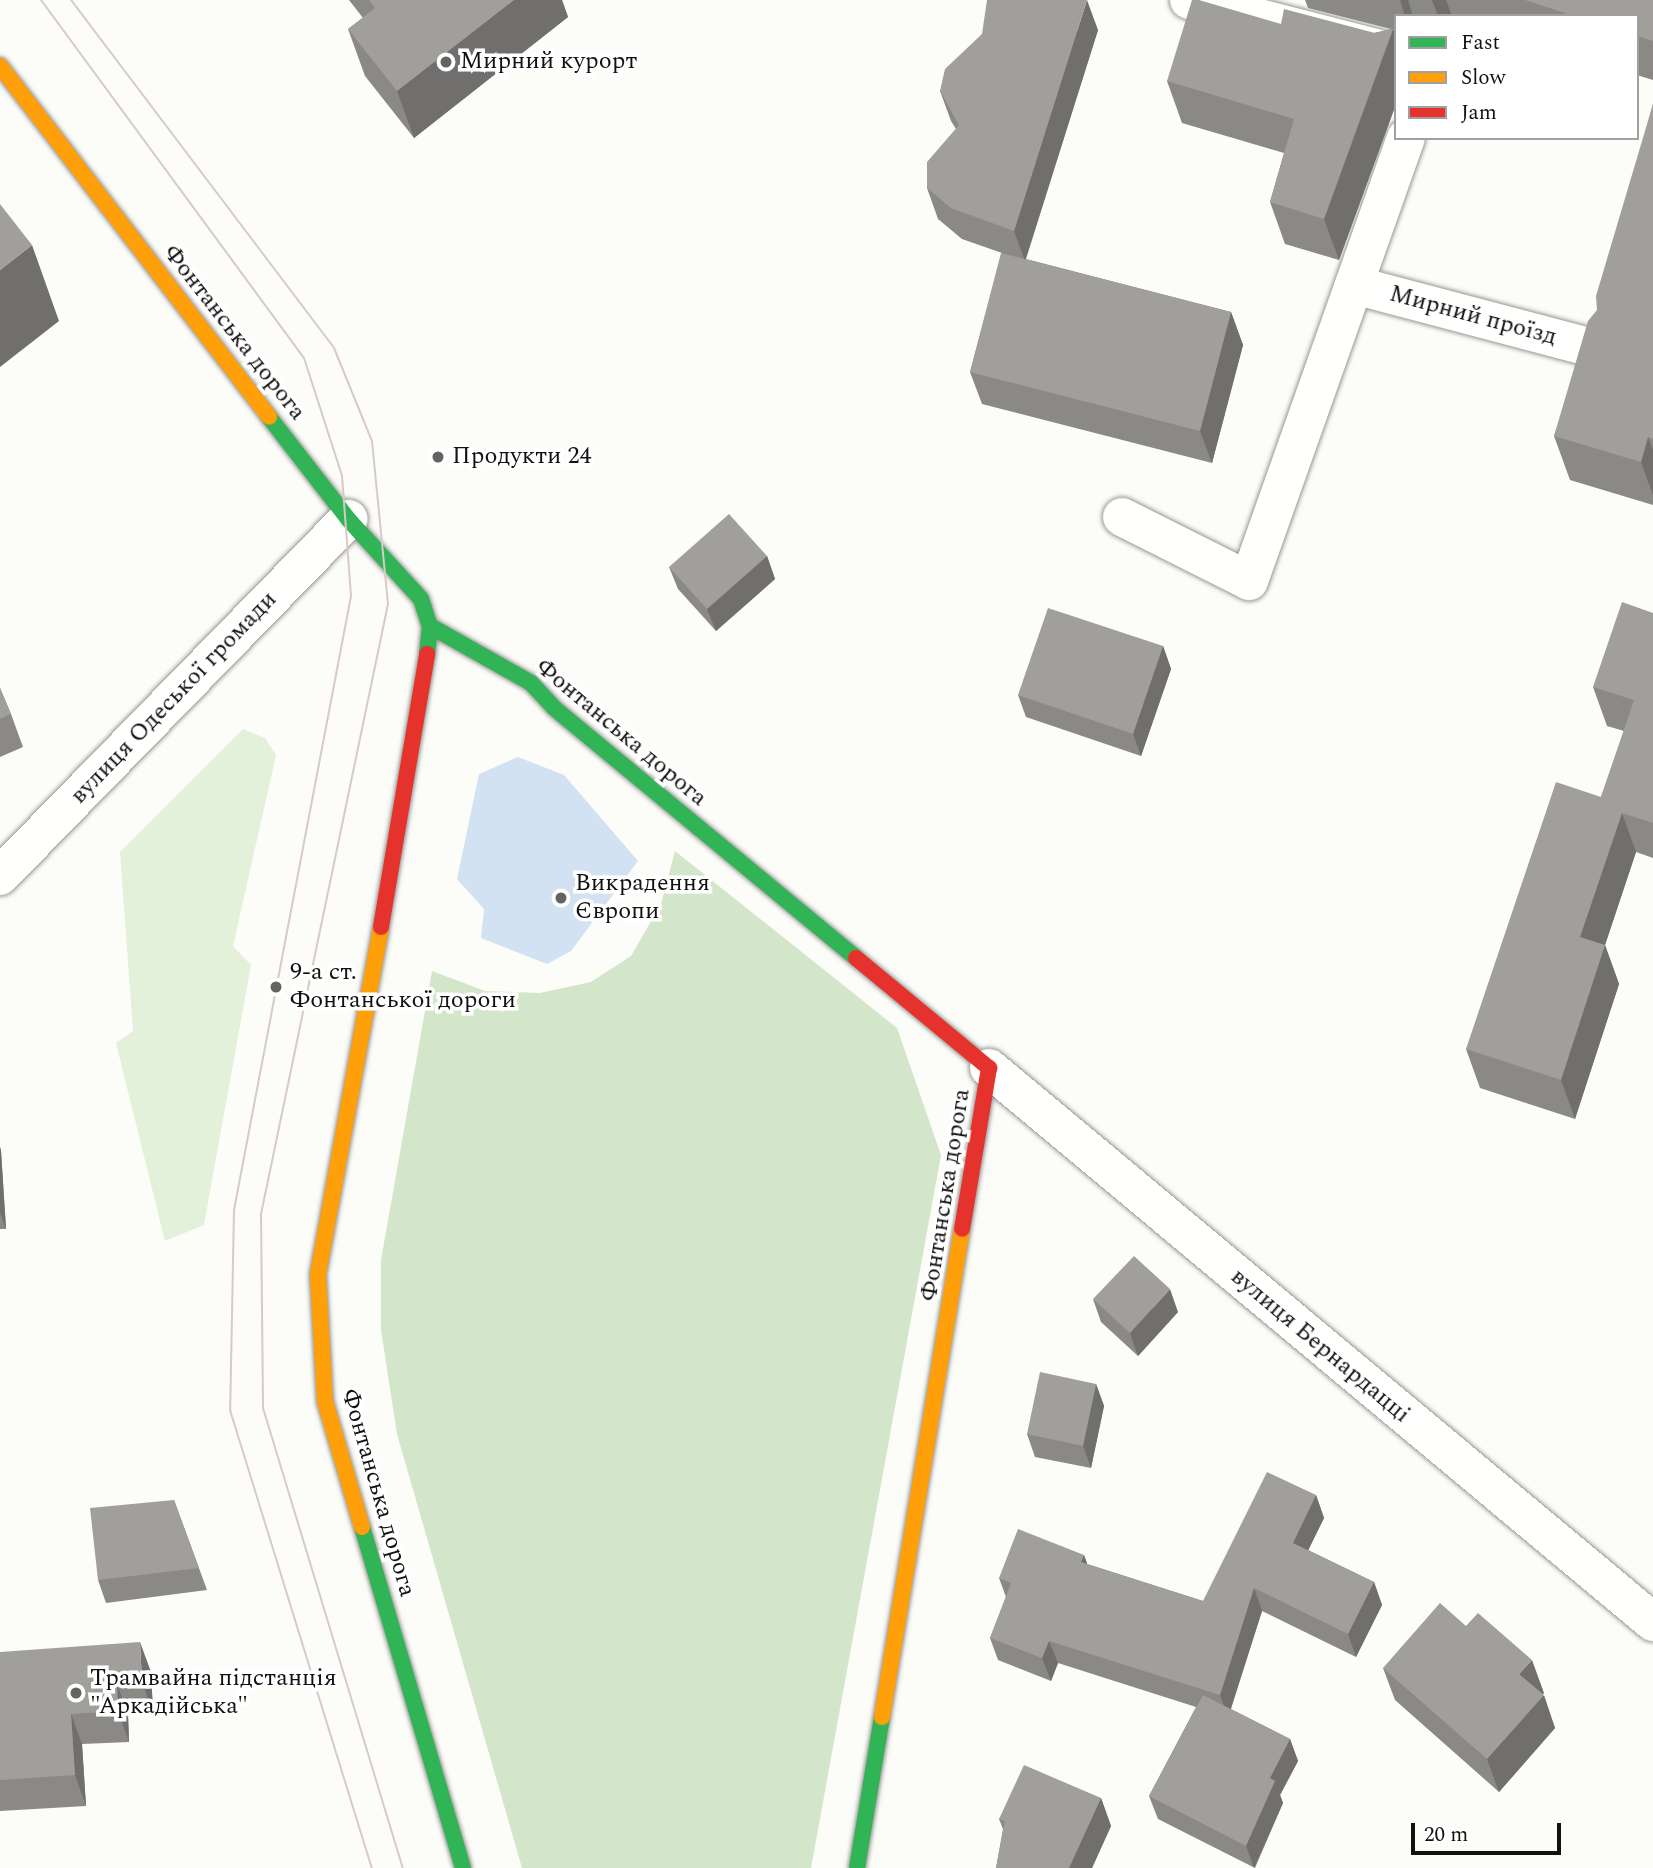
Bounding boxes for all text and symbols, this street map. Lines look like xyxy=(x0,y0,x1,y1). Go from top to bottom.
legend xyxy=(1394,14,1639,140)
text: Fast xyxy=(1461,27,1500,59)
place label: Мирний курорт xyxy=(460,48,637,76)
marker: Мирний курорт xyxy=(438,54,454,70)
text: Slow xyxy=(1461,62,1505,94)
text: Jam xyxy=(1461,97,1497,129)
street label: Фонтанська дорога xyxy=(157,240,311,426)
street label: Мирний проїзд xyxy=(1386,280,1560,352)
place label: Продукти 24 xyxy=(452,443,591,471)
marker: Продукти 24 xyxy=(430,449,446,465)
street label: вулиця Одеської громади xyxy=(65,586,283,810)
street label: Фонтанська дорога xyxy=(530,653,712,813)
place label: Викрадення Європи xyxy=(575,870,710,926)
marker: Викрадення Європи xyxy=(553,890,569,906)
place label: 9-а ст. Фонтанської дороги xyxy=(290,959,516,1015)
marker: 9-а ст. Фонтанської дороги xyxy=(268,979,284,995)
street label: Фонтанська дорога xyxy=(915,1087,977,1303)
street label: вулиця Бернардацці xyxy=(1224,1263,1416,1429)
street label: Фонтанська дорога xyxy=(335,1386,421,1600)
place label: Трамвайна підстанція "Аркадійська" xyxy=(90,1665,337,1721)
marker: Трамвайна підстанція "Аркадійська" xyxy=(68,1685,84,1701)
scale bar xyxy=(1415,1808,1566,1852)
text: 20 m xyxy=(1424,1819,1468,1851)

